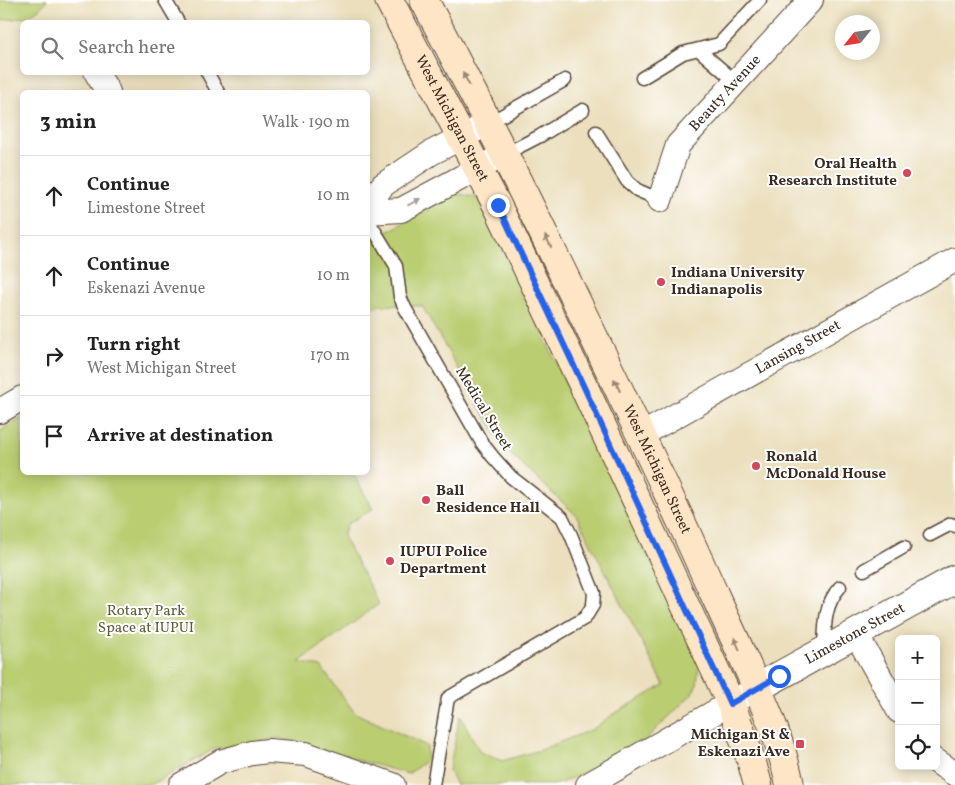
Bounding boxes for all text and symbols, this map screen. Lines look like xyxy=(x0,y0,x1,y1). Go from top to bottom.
north arrow xyxy=(835,15,880,60)
search box xyxy=(20,20,370,75)
icon: search xyxy=(38,34,66,62)
text: Search here xyxy=(78,35,175,61)
street label: Beauty Avenue xyxy=(685,50,766,136)
street label: West Michigan Street xyxy=(409,52,493,186)
one-way arrow xyxy=(462,72,470,87)
text: 3 min xyxy=(40,108,96,137)
text: Walk · 190 m xyxy=(262,112,350,134)
place label: Oral Health Research Institute xyxy=(768,154,897,192)
marker: Oral Health Research Institute xyxy=(901,167,913,179)
text: Continue xyxy=(87,172,170,198)
icon: ahead xyxy=(40,182,68,210)
text: 10 m xyxy=(317,185,350,207)
route end xyxy=(487,194,510,217)
text: Limestone Street xyxy=(87,198,206,220)
one-way arrow xyxy=(408,198,421,207)
one-way arrow xyxy=(544,234,552,248)
text: Continue xyxy=(87,252,170,278)
icon: ahead xyxy=(40,262,68,290)
place label: Indiana University Indianapolis xyxy=(671,263,805,301)
text: 10 m xyxy=(317,265,350,287)
marker: Indiana University Indianapolis xyxy=(655,276,667,288)
text: Eskenazi Avenue xyxy=(87,278,205,300)
street label: Lansing Street xyxy=(752,315,845,380)
text: Turn right xyxy=(87,332,180,358)
icon: right xyxy=(40,342,68,370)
text: 170 m xyxy=(310,345,350,367)
text: West Michigan Street xyxy=(87,358,237,380)
street label: Medical Street xyxy=(450,363,516,455)
one-way arrow xyxy=(613,378,621,392)
street label: West Michigan Street xyxy=(617,401,696,537)
icon: arrive xyxy=(40,422,68,450)
text: Arrive at destination xyxy=(87,423,273,449)
place label: Ronald McDonald House xyxy=(766,447,886,485)
marker: Ronald McDonald House xyxy=(750,460,762,472)
place label: Ball Residence Hall xyxy=(436,481,540,519)
marker: Ball Residence Hall xyxy=(420,494,432,506)
place label: IUPUI Police Department xyxy=(400,542,488,580)
marker: IUPUI Police Department xyxy=(384,555,396,567)
street label: Limestone Street xyxy=(801,598,909,670)
park label: Rotary Park Space at IUPUI xyxy=(98,601,194,639)
map controls xyxy=(895,635,940,770)
button: + xyxy=(895,635,940,680)
one-way arrow xyxy=(733,637,741,651)
route start xyxy=(768,665,791,688)
button: − xyxy=(895,680,940,725)
place label: Michigan St & Eskenazi Ave xyxy=(691,725,790,763)
button: locate xyxy=(895,725,940,770)
marker: Michigan St & Eskenazi Ave xyxy=(794,738,806,750)

